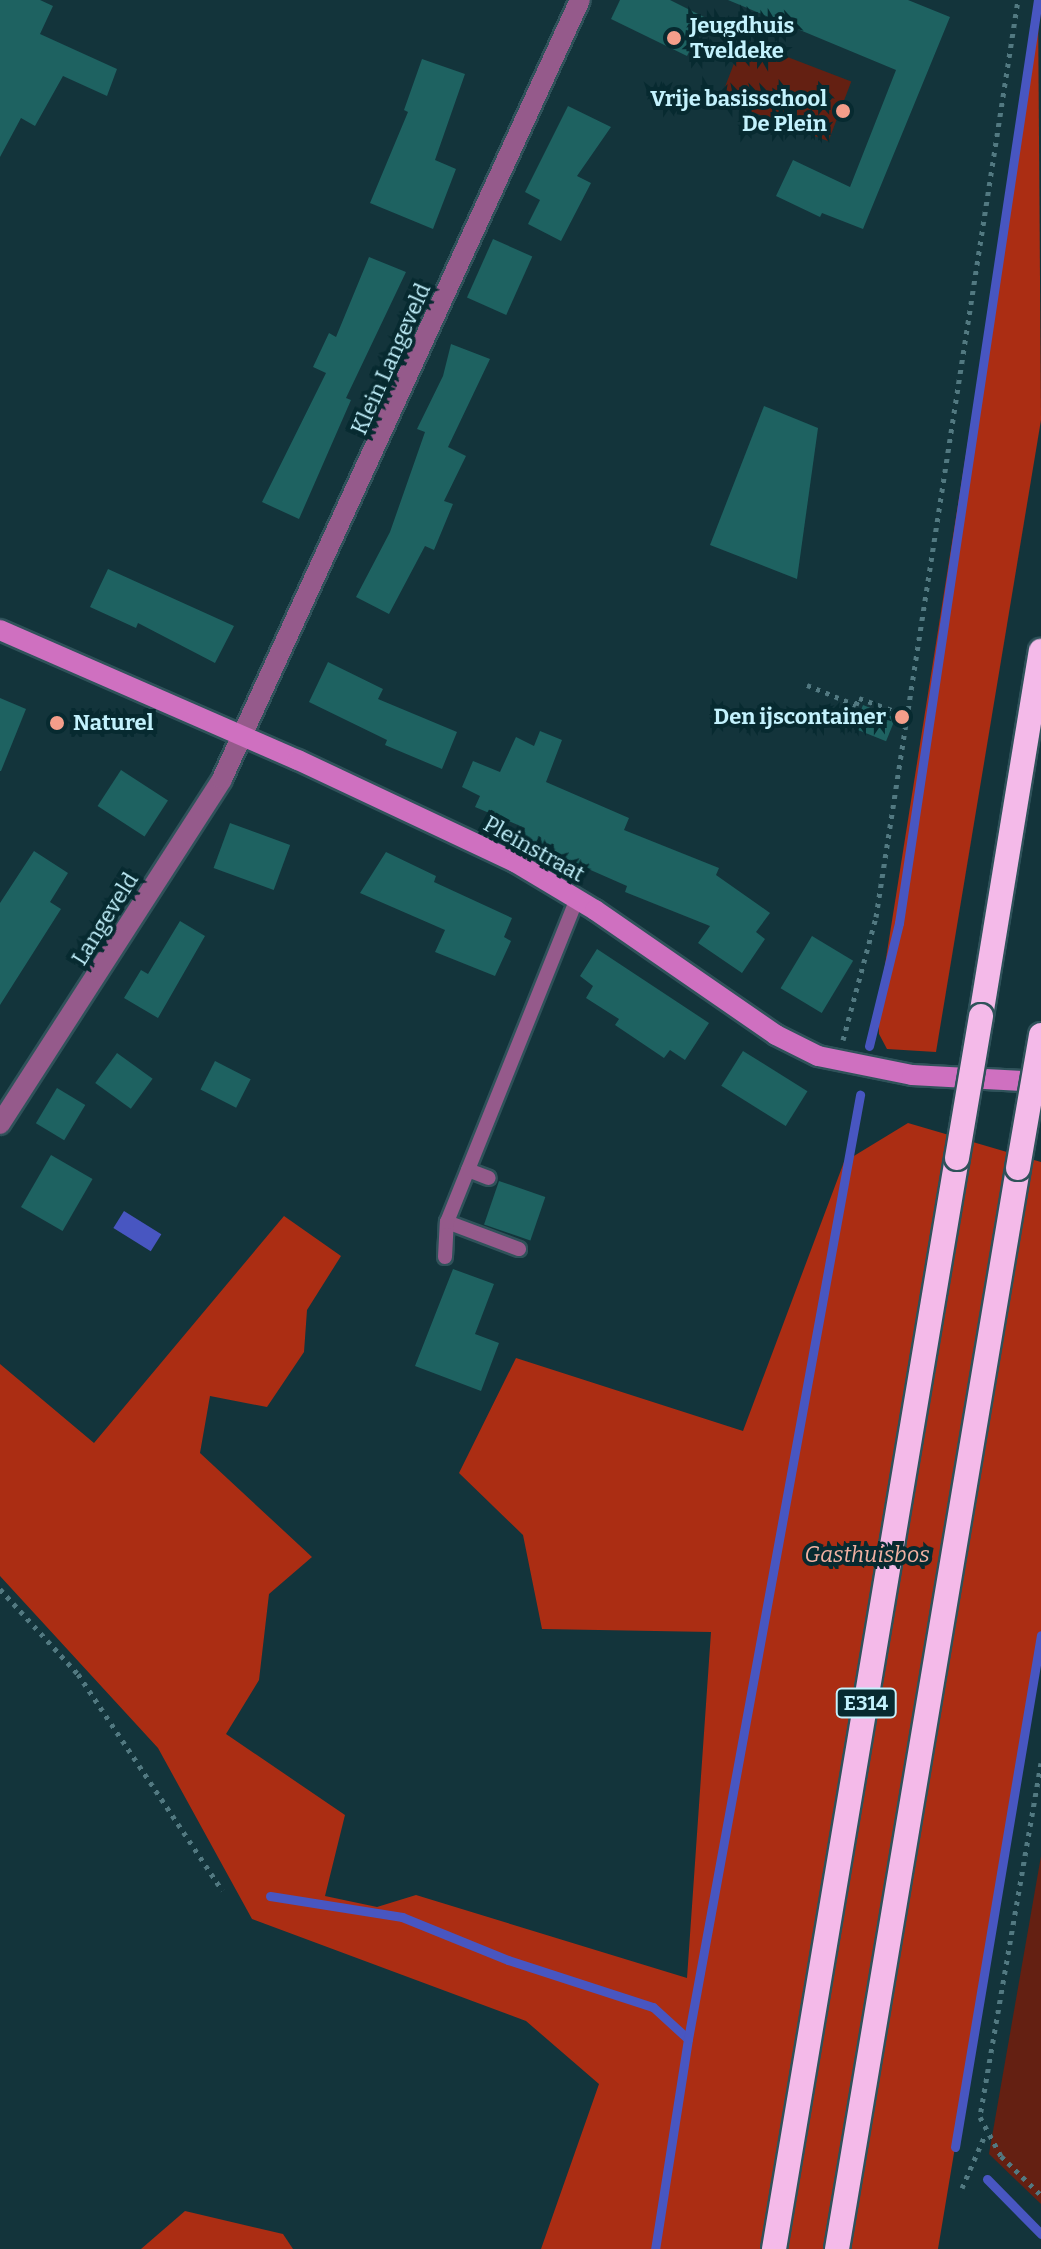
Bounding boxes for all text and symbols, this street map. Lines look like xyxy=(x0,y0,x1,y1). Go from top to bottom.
place label: Jeugdhuis Tveldeke xyxy=(690,12,794,64)
marker: Jeugdhuis Tveldeke xyxy=(665,29,683,47)
place label: Vrije basisschool De Plein xyxy=(650,85,827,136)
marker: Vrije basisschool De Plein xyxy=(834,102,852,120)
street label: Klein Langeveld xyxy=(346,279,436,439)
place label: Den ijscontainer xyxy=(714,704,886,730)
marker: Den ijscontainer xyxy=(893,708,911,726)
place label: Naturel xyxy=(73,710,153,736)
marker: Naturel xyxy=(48,714,66,732)
street label: Pleinstraat xyxy=(479,810,589,888)
street label: Langeveld xyxy=(66,868,144,970)
park label: Gasthuisbos xyxy=(804,1542,930,1568)
road number: E314 xyxy=(834,1687,898,1719)

